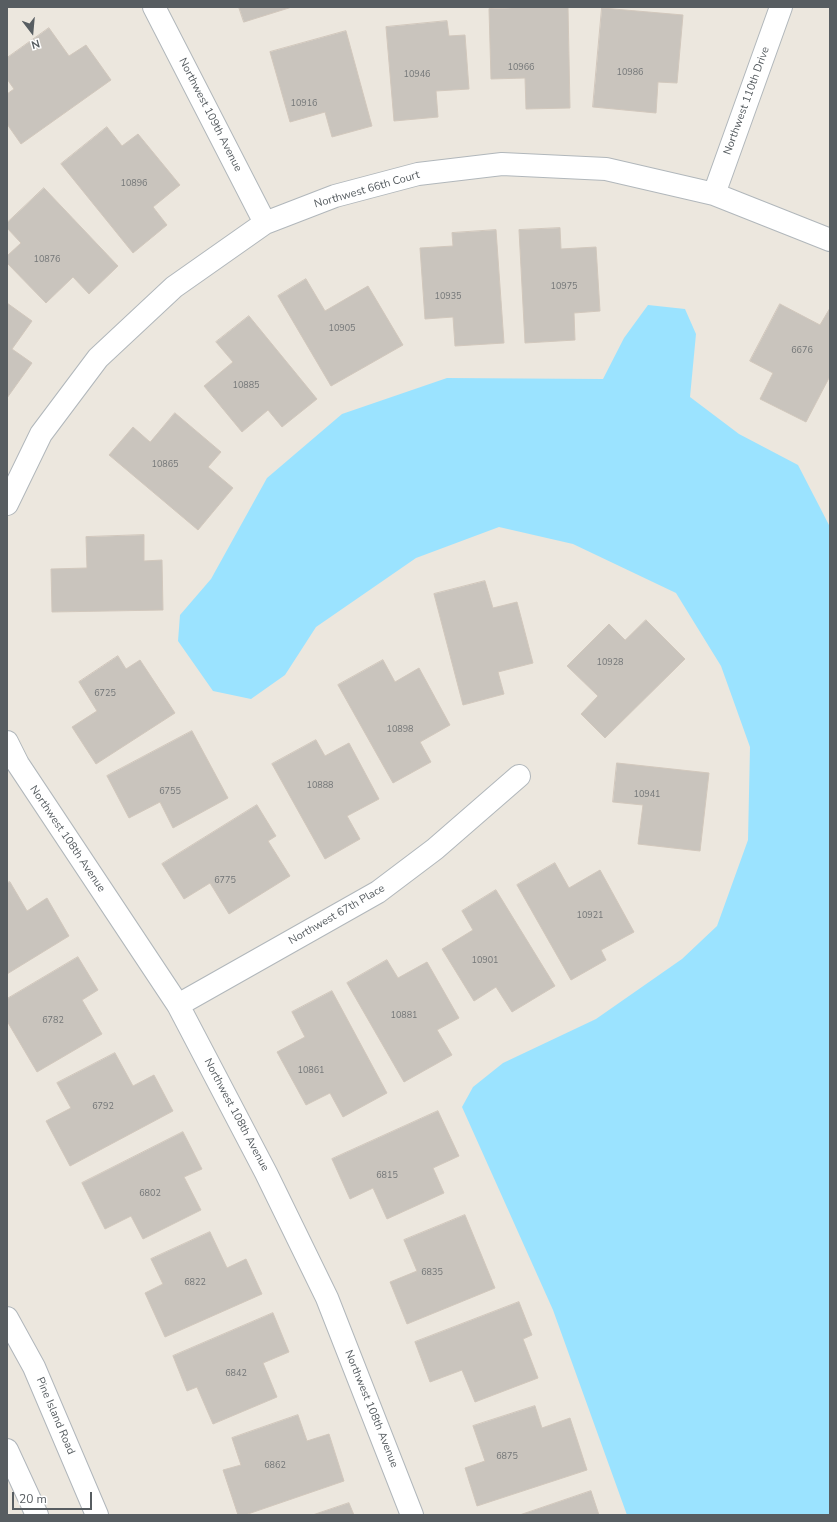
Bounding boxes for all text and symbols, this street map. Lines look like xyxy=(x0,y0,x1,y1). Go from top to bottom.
north arrow xyxy=(12,12,52,52)
text: N xyxy=(29,36,41,52)
street label: Northwest 110th Drive xyxy=(721,45,773,157)
street label: Northwest 109th Avenue xyxy=(176,56,244,174)
house number: 10966 xyxy=(508,63,534,73)
house number: 10986 xyxy=(617,68,643,78)
house number: 10946 xyxy=(404,70,430,80)
house number: 10916 xyxy=(291,99,317,109)
street label: Northwest 66th Court xyxy=(313,169,421,211)
house number: 10896 xyxy=(121,179,147,189)
house number: 10876 xyxy=(34,255,60,265)
house number: 10975 xyxy=(551,282,577,292)
house number: 10935 xyxy=(435,292,461,302)
house number: 10905 xyxy=(329,324,355,334)
house number: 6676 xyxy=(791,346,813,356)
house number: 10885 xyxy=(233,381,259,391)
house number: 10865 xyxy=(152,460,178,470)
house number: 10928 xyxy=(597,658,623,668)
house number: 6725 xyxy=(94,689,116,699)
house number: 10898 xyxy=(387,725,413,735)
house number: 10888 xyxy=(307,781,333,791)
street label: Northwest 108th Avenue xyxy=(26,783,108,895)
house number: 6755 xyxy=(159,787,181,797)
house number: 10941 xyxy=(634,790,660,800)
house number: 6775 xyxy=(214,876,236,886)
street label: Northwest 67th Place xyxy=(287,882,387,948)
house number: 10921 xyxy=(577,911,603,921)
house number: 10901 xyxy=(472,956,498,966)
house number: 10881 xyxy=(391,1011,417,1021)
house number: 6782 xyxy=(42,1016,64,1026)
street label: Northwest 108th Avenue xyxy=(201,1056,271,1174)
house number: 10861 xyxy=(298,1066,324,1076)
house number: 6792 xyxy=(92,1102,114,1112)
house number: 6815 xyxy=(376,1171,398,1181)
house number: 6802 xyxy=(139,1189,161,1199)
house number: 6835 xyxy=(421,1268,443,1278)
house number: 6822 xyxy=(184,1278,206,1288)
street label: Northwest 108th Avenue xyxy=(341,1348,401,1470)
house number: 6842 xyxy=(225,1369,247,1379)
street label: Pine Island Road xyxy=(33,1375,77,1457)
house number: 6875 xyxy=(496,1452,518,1462)
house number: 6862 xyxy=(264,1461,286,1471)
scale bar xyxy=(14,1484,94,1510)
text: 20 m xyxy=(19,1491,47,1507)

